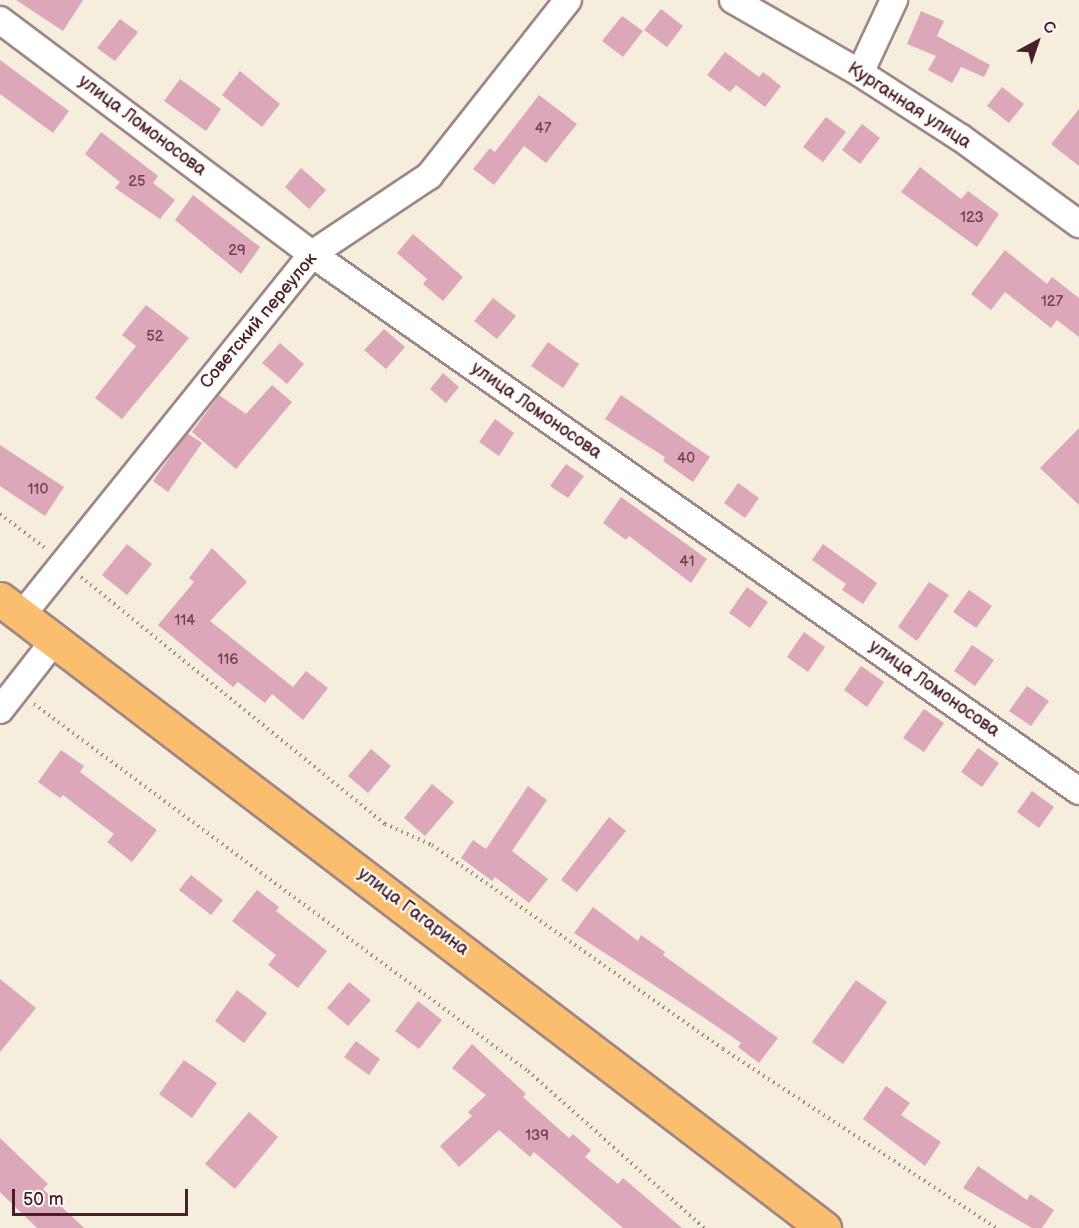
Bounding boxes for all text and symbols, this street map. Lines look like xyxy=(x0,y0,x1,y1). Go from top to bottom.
north arrow xyxy=(1007,12,1067,72)
text: С xyxy=(1039,17,1059,39)
street label: Курганная улица xyxy=(843,58,975,154)
street label: улица Ломоносова xyxy=(74,71,210,181)
house number: 47 xyxy=(535,120,551,138)
house number: 25 xyxy=(128,173,146,191)
house number: 123 xyxy=(960,209,984,227)
house number: 29 xyxy=(228,242,246,260)
street label: Советский переулок xyxy=(196,249,322,393)
house number: 127 xyxy=(1041,293,1063,311)
house number: 52 xyxy=(146,328,164,346)
street label: улица Ломоносова xyxy=(466,358,606,464)
house number: 40 xyxy=(677,450,695,468)
house number: 110 xyxy=(28,481,48,499)
house number: 41 xyxy=(680,553,694,571)
house number: 114 xyxy=(175,612,195,630)
street label: улица Ломоносова xyxy=(864,636,1004,742)
house number: 116 xyxy=(218,651,238,669)
street label: улица Гагарина xyxy=(353,863,473,961)
house number: 139 xyxy=(525,1127,549,1145)
scale bar xyxy=(15,1177,190,1215)
text: 50 m xyxy=(23,1189,64,1210)

